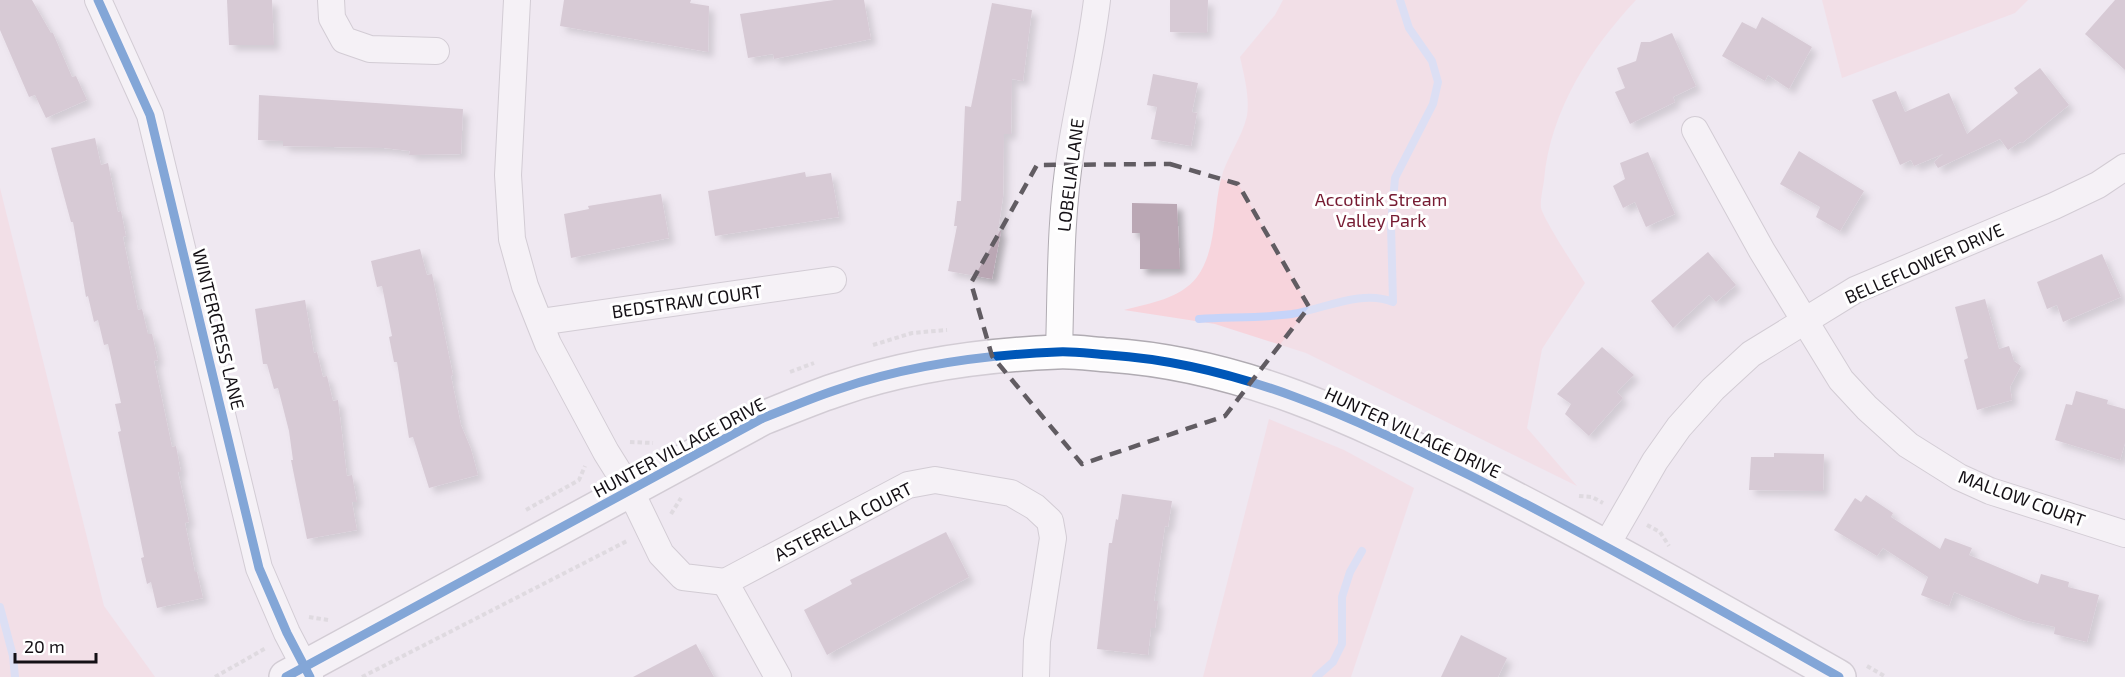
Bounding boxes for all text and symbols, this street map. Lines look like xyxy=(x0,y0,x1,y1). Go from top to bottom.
street label: LOBELIA LANE xyxy=(1052,117,1088,233)
park label: Accotink Stream Valley Park xyxy=(1315,188,1447,231)
street label: BELLEFLOWER DRIVE xyxy=(1841,218,2007,308)
street label: WINTERCRESS LANE xyxy=(188,246,250,412)
street label: BEDSTRAW COURT xyxy=(610,279,764,322)
street label: HUNTER VILLAGE DRIVE xyxy=(1322,382,1504,482)
street label: HUNTER VILLAGE DRIVE xyxy=(589,392,769,502)
street label: MALLOW COURT xyxy=(1956,465,2089,531)
street label: ASTERELLA COURT xyxy=(770,477,916,565)
scale bar xyxy=(15,626,96,664)
text: 20 m xyxy=(24,635,65,657)

